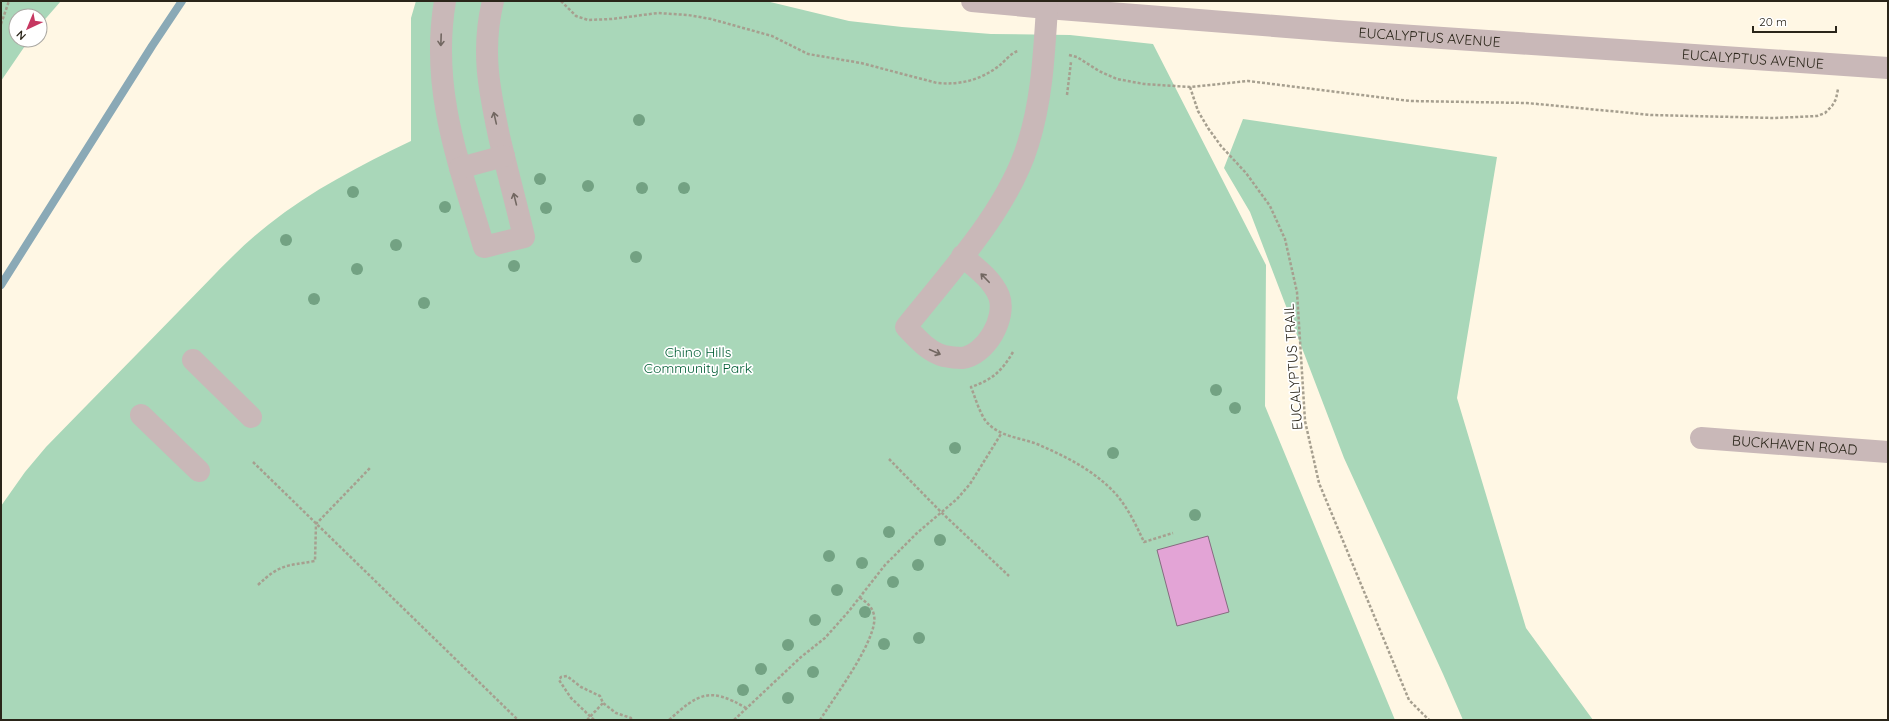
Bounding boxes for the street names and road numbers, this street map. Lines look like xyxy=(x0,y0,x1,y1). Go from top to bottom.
street label: EUCALYPTUS AVENUE xyxy=(1358,23,1501,51)
street label: EUCALYPTUS AVENUE xyxy=(1681,45,1824,73)
street label: EUCALYPTUS TRAIL xyxy=(1280,303,1306,431)
street label: BUCKHAVEN ROAD xyxy=(1731,431,1858,459)

